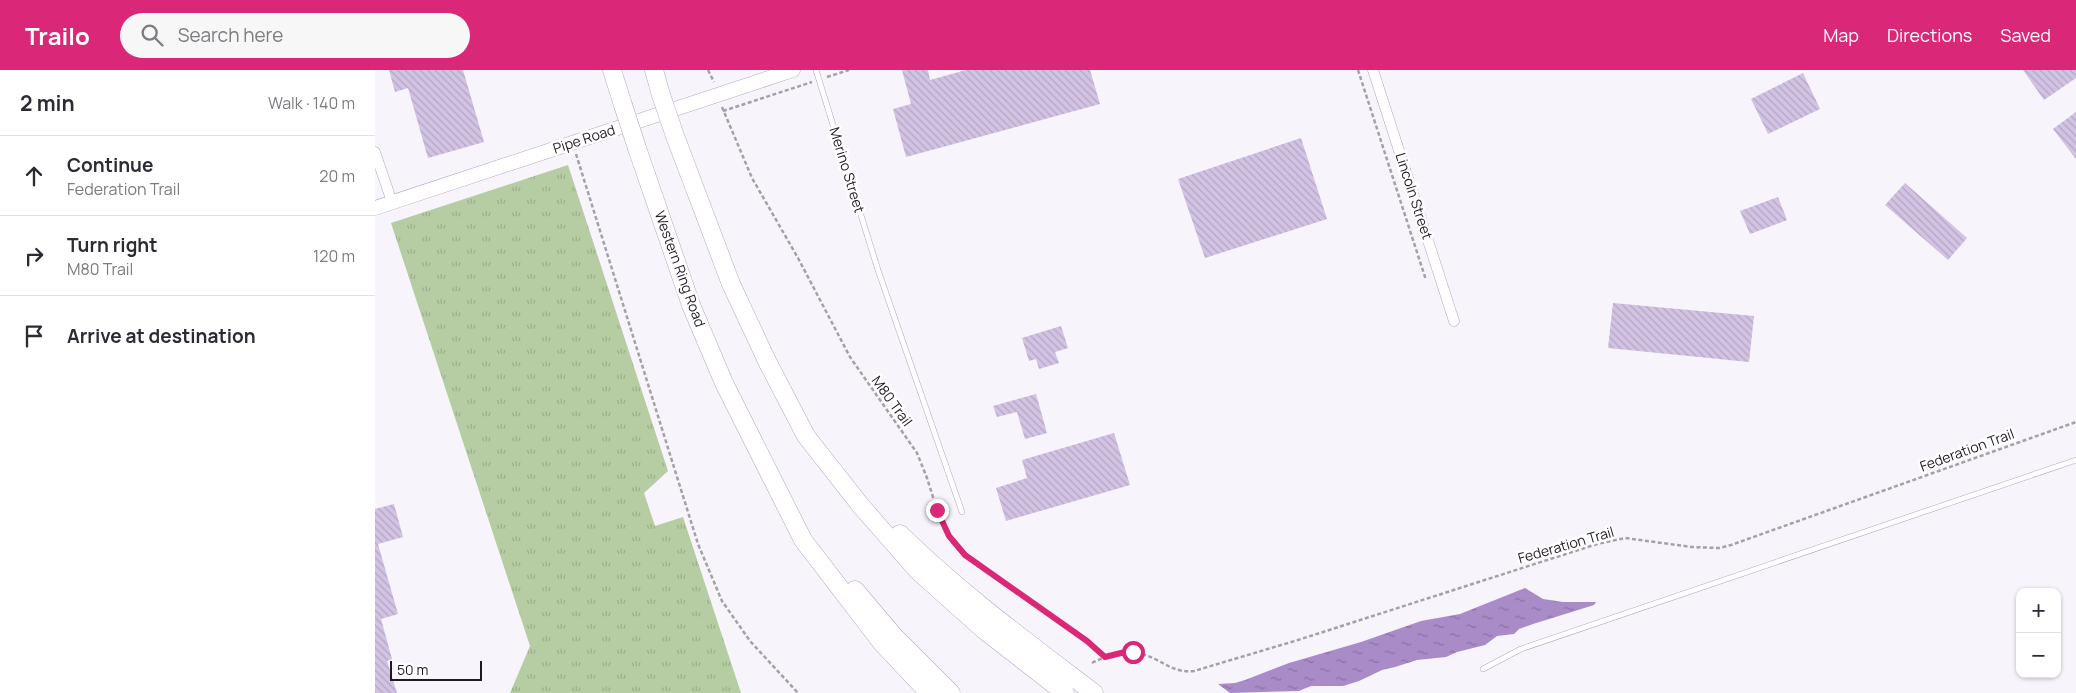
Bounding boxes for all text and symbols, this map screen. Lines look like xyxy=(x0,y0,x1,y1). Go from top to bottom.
search box xyxy=(120,13,470,58)
text: Trailo xyxy=(25,19,90,52)
icon: search xyxy=(138,21,166,49)
text: Search here xyxy=(178,22,283,48)
text: Map xyxy=(1823,23,1859,47)
text: Directions xyxy=(1887,23,1972,47)
text: Saved xyxy=(2000,23,2051,47)
text: 2 min xyxy=(20,89,75,117)
text: Walk · 140 m xyxy=(268,92,355,114)
street label: Pipe Road xyxy=(550,120,617,157)
street label: Merino Street xyxy=(825,125,870,215)
street label: Lincoln Street xyxy=(1392,150,1438,242)
text: Continue xyxy=(67,152,153,178)
icon: ahead xyxy=(20,162,48,190)
text: 20 m xyxy=(319,165,355,187)
text: Federation Trail xyxy=(67,178,180,200)
street label: Western Ring Road xyxy=(651,208,710,329)
text: Turn right xyxy=(67,232,157,258)
icon: right xyxy=(20,242,48,270)
text: 120 m xyxy=(313,245,355,267)
text: M80 Trail xyxy=(67,258,133,280)
icon: arrive xyxy=(20,322,48,350)
text: Arrive at destination xyxy=(67,323,256,349)
street label: M80 Trail xyxy=(868,372,917,430)
street label: Federation Trail xyxy=(1917,424,2017,475)
route end xyxy=(926,499,949,522)
street label: Federation Trail xyxy=(1516,522,1616,567)
map controls xyxy=(2016,588,2061,678)
button: + xyxy=(2016,588,2061,633)
button: − xyxy=(2016,633,2061,678)
route start xyxy=(1122,641,1145,664)
scale bar xyxy=(390,658,483,681)
text: 50 m xyxy=(397,660,428,679)

